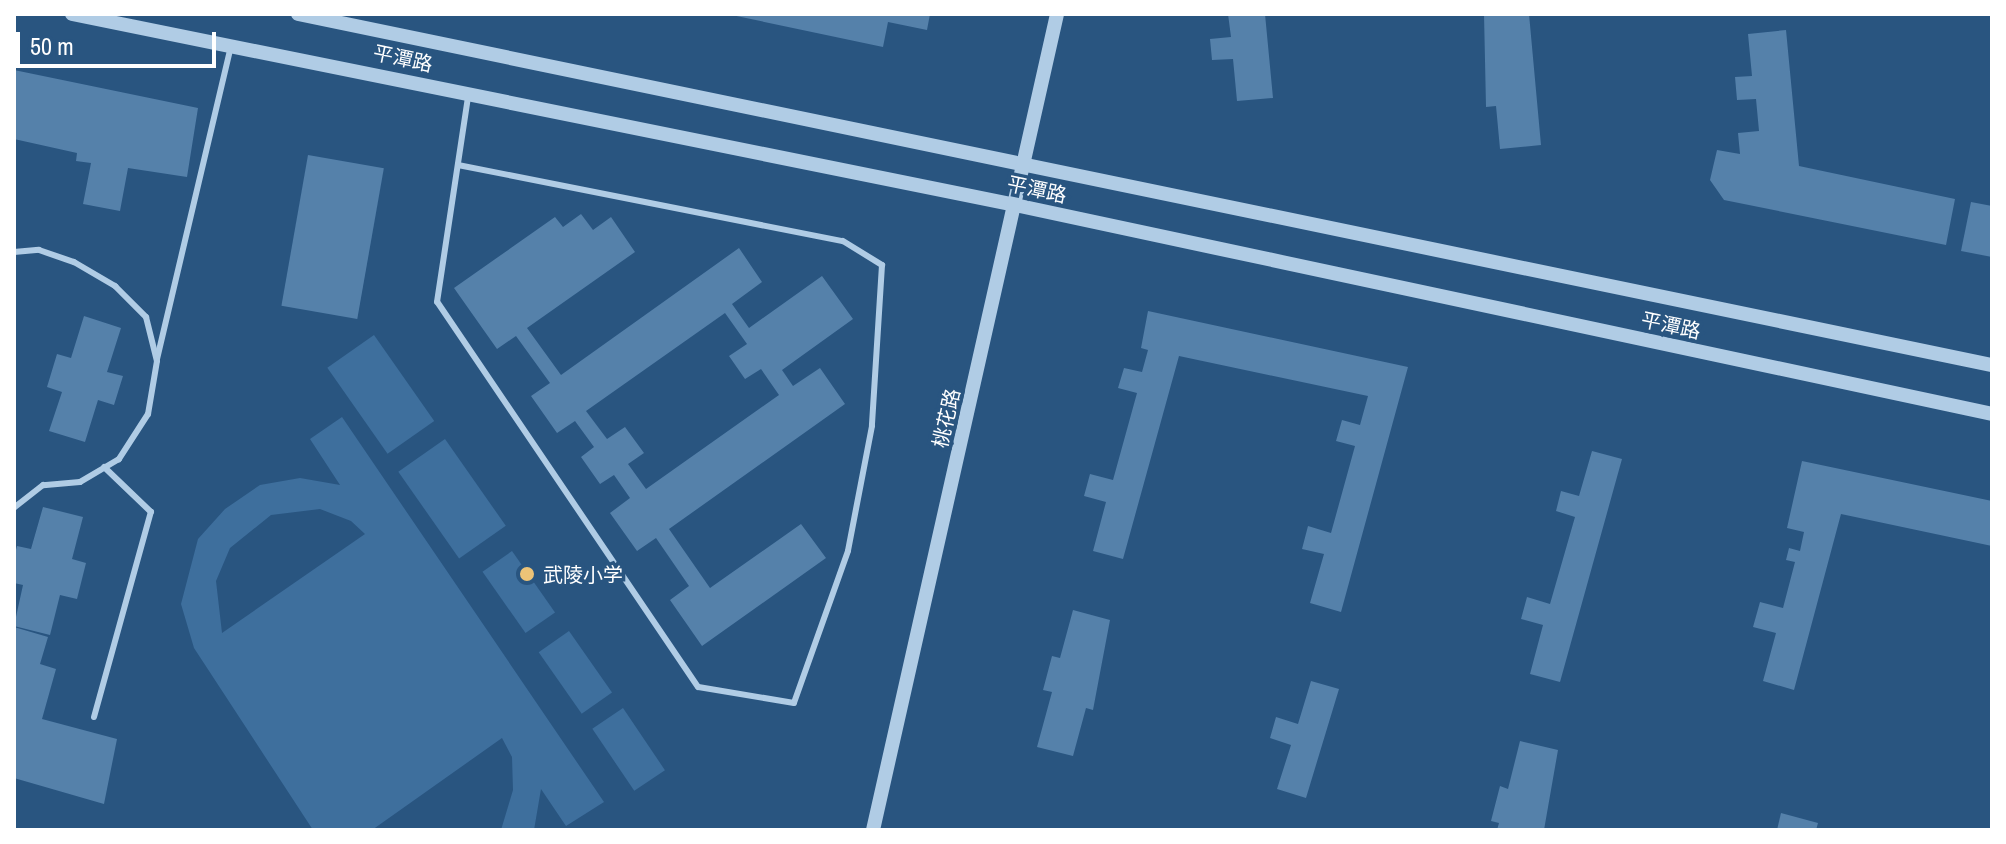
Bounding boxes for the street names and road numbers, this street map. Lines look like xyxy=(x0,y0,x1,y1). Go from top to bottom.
street label: 平潭路 xyxy=(371,40,435,76)
street label: 平潭路 xyxy=(1005,171,1069,207)
street label: 平潭路 xyxy=(1639,307,1703,343)
street label: 桃花路 xyxy=(928,386,964,450)

